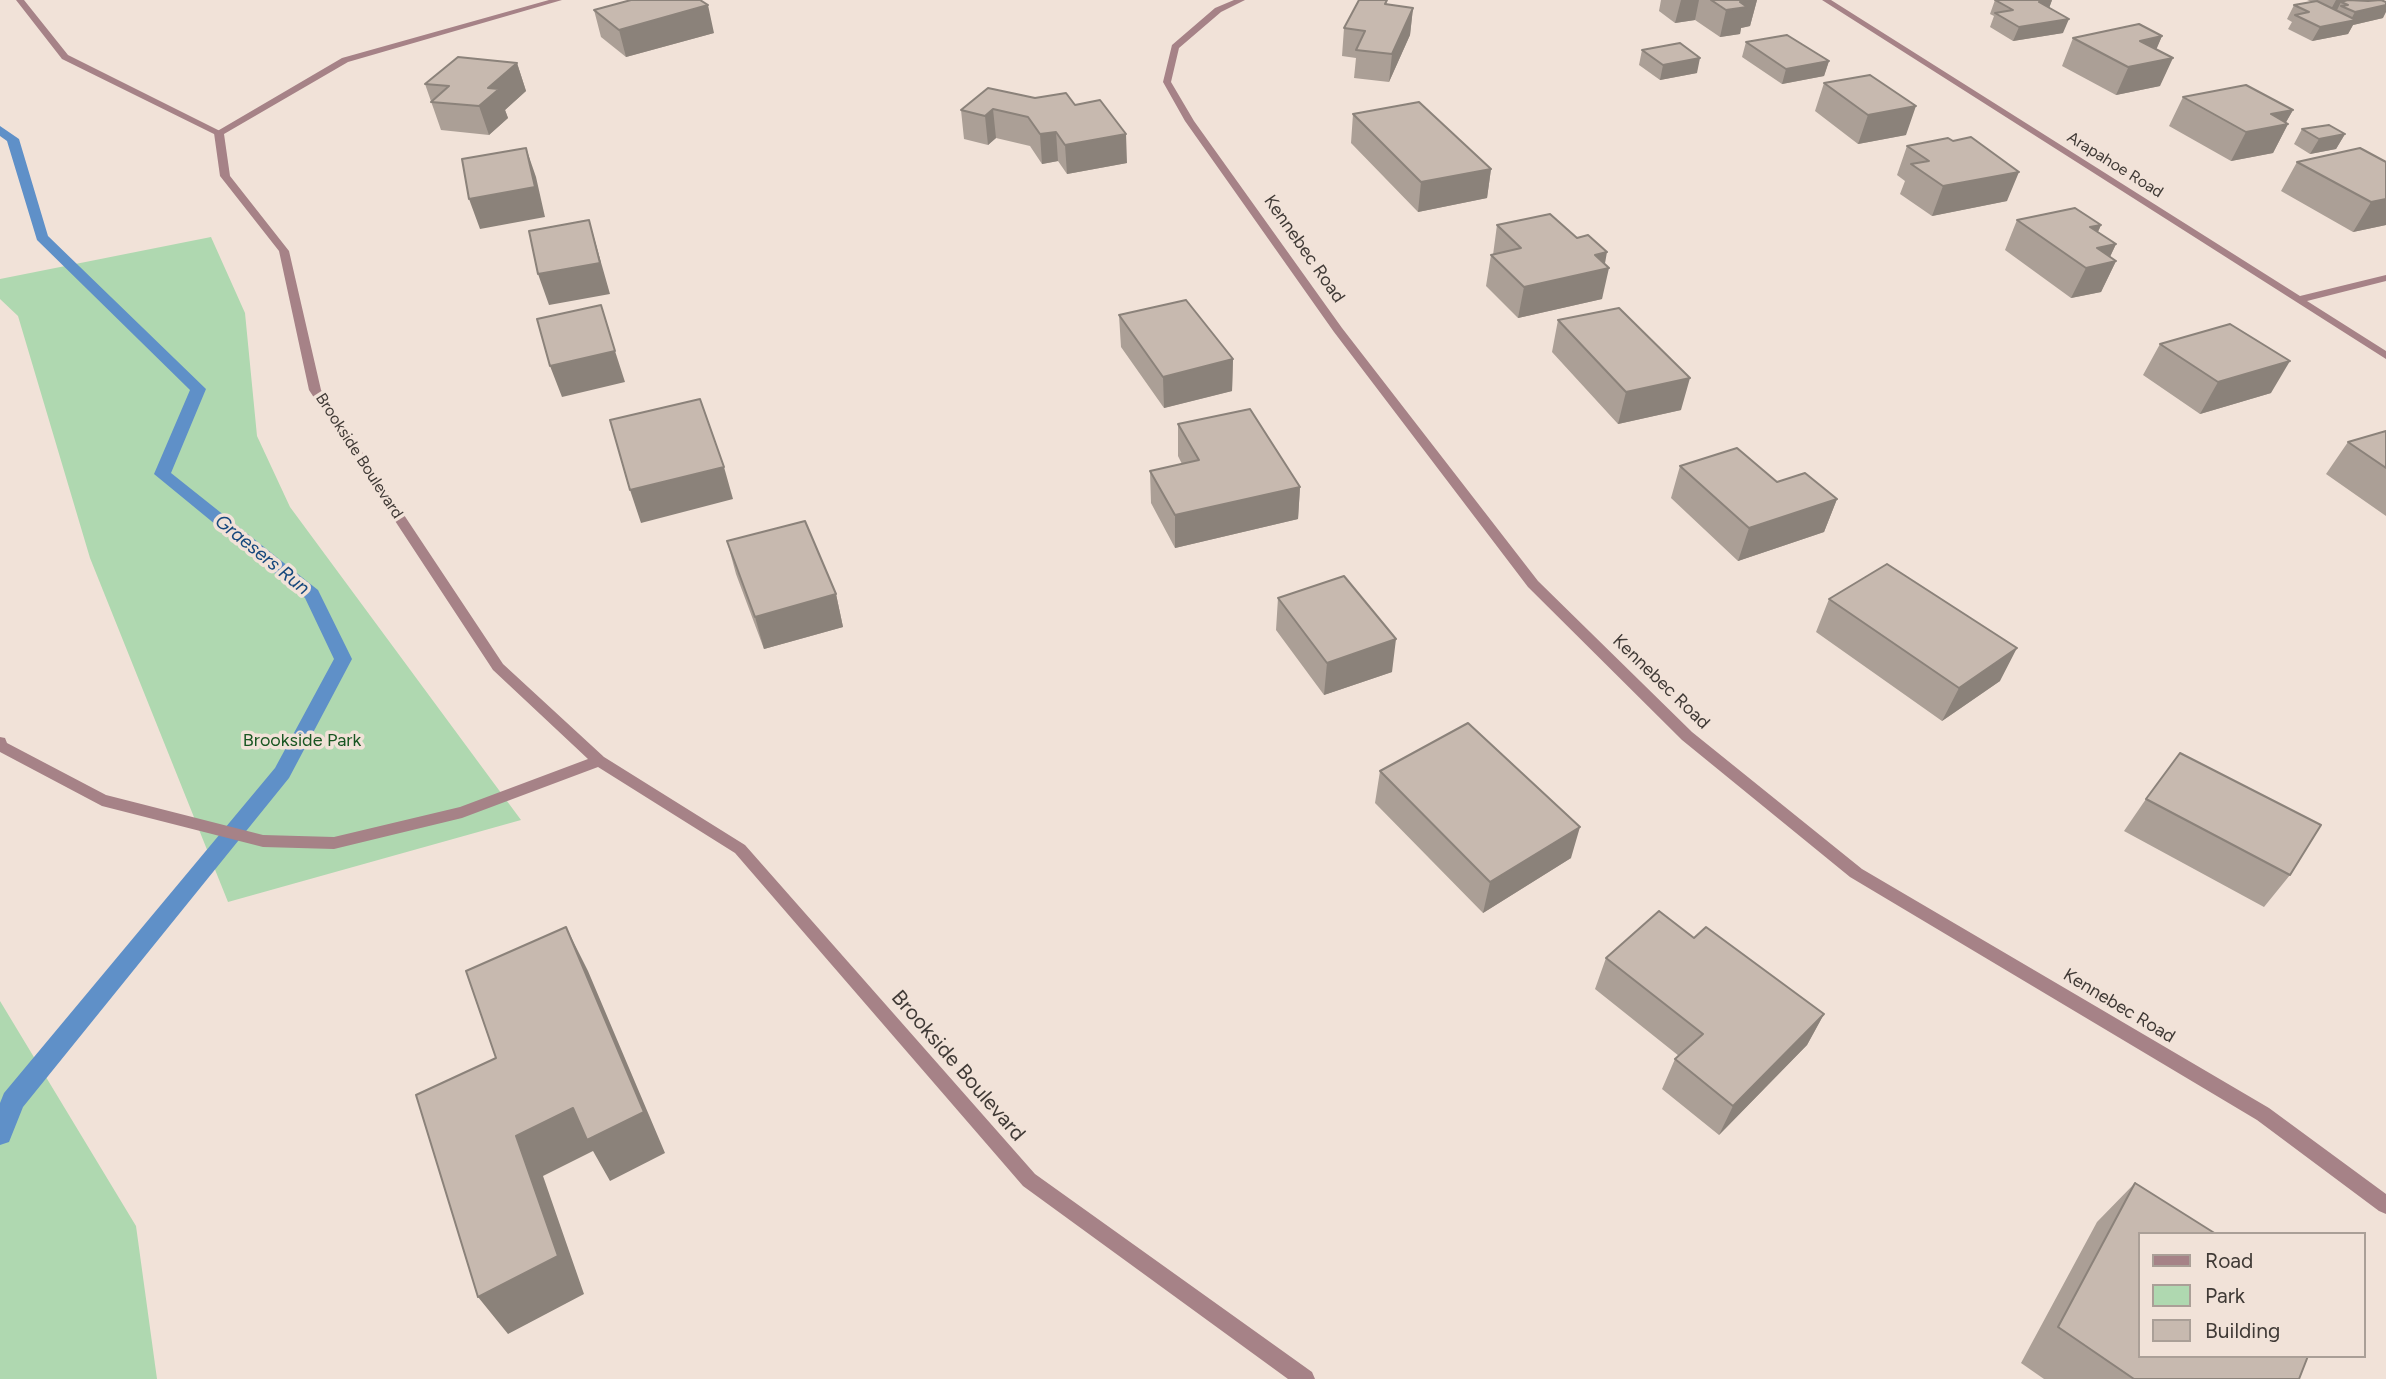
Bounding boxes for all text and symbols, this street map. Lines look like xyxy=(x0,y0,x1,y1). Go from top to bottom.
street label: Arapahoe Road xyxy=(2063,128,2167,202)
street label: Kennebec Road xyxy=(1259,191,1349,307)
street label: Brookside Boulevard xyxy=(311,390,407,522)
water label: Graesers Run xyxy=(210,510,314,600)
street label: Kennebec Road xyxy=(1608,630,1714,734)
park label: Brookside Park xyxy=(243,730,361,752)
street label: Kennebec Road xyxy=(2059,964,2179,1048)
street label: Brookside Boulevard xyxy=(886,986,1030,1146)
legend xyxy=(2138,1232,2365,1358)
text: Road xyxy=(2205,1248,2253,1273)
text: Park xyxy=(2205,1283,2245,1308)
text: Building xyxy=(2205,1318,2280,1343)

